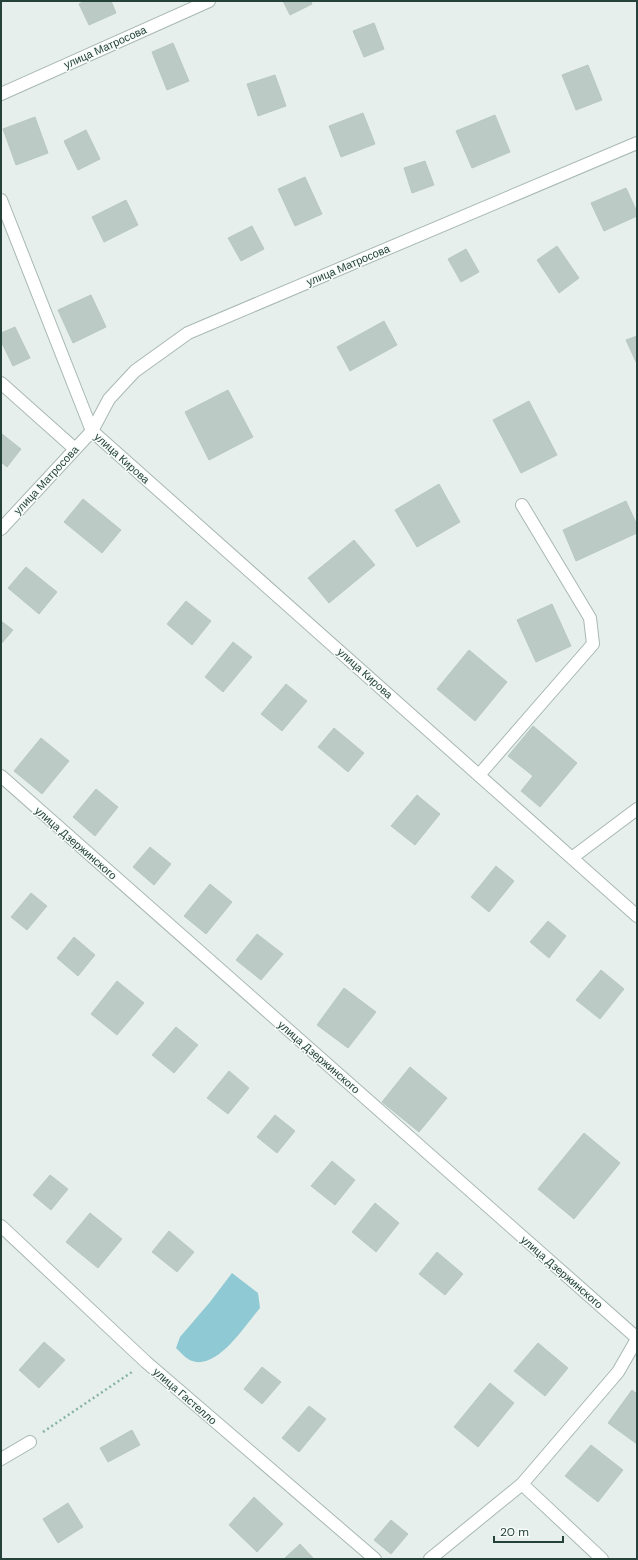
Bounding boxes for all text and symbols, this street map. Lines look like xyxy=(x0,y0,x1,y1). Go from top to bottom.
street label: улица Матросова xyxy=(61,22,149,72)
street label: улица Матросова xyxy=(304,241,393,289)
street label: улица Кирова xyxy=(91,429,153,487)
street label: улица Матросова xyxy=(10,442,82,517)
street label: улица Кирова xyxy=(334,644,396,702)
street label: улица Дзержинского xyxy=(32,804,120,882)
street label: улица Дзержинского xyxy=(275,1018,363,1096)
street label: улица Дзержинского xyxy=(518,1233,606,1311)
street label: улица Гастелло xyxy=(150,1365,220,1427)
scale bar xyxy=(494,1518,563,1544)
text: 20 m xyxy=(500,1524,529,1540)

